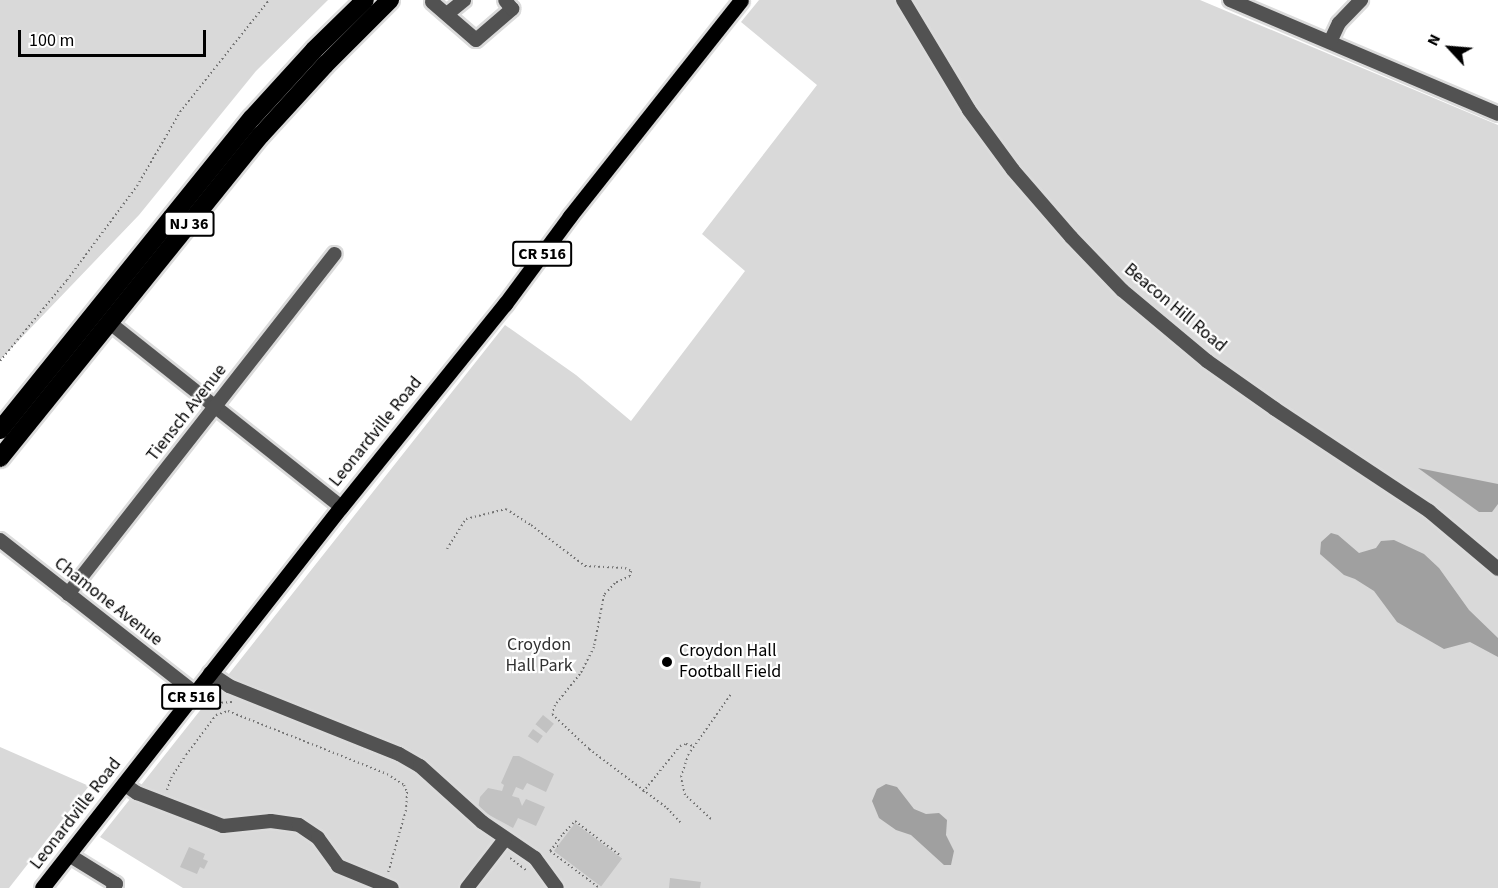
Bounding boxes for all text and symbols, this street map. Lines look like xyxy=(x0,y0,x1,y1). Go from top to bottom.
scale bar xyxy=(21,18,208,56)
north arrow xyxy=(1420,18,1480,78)
text: 100 m xyxy=(29,28,74,53)
text: N xyxy=(1422,31,1446,50)
road number: NJ 36 xyxy=(164,211,214,237)
road number: CR 516 xyxy=(512,241,572,267)
street label: Beacon Hill Road xyxy=(1119,259,1231,357)
street label: Tiensch Avenue xyxy=(142,360,232,466)
street label: Leonardville Road xyxy=(325,373,427,491)
street label: Chamone Avenue xyxy=(49,553,167,651)
park label: Croydon Hall Park xyxy=(505,635,573,678)
place label: Croydon Hall Football Field xyxy=(679,641,781,684)
marker: Croydon Hall Football Field xyxy=(660,655,674,669)
road number: CR 516 xyxy=(161,684,221,710)
street label: Leonardville Road xyxy=(26,754,126,874)

